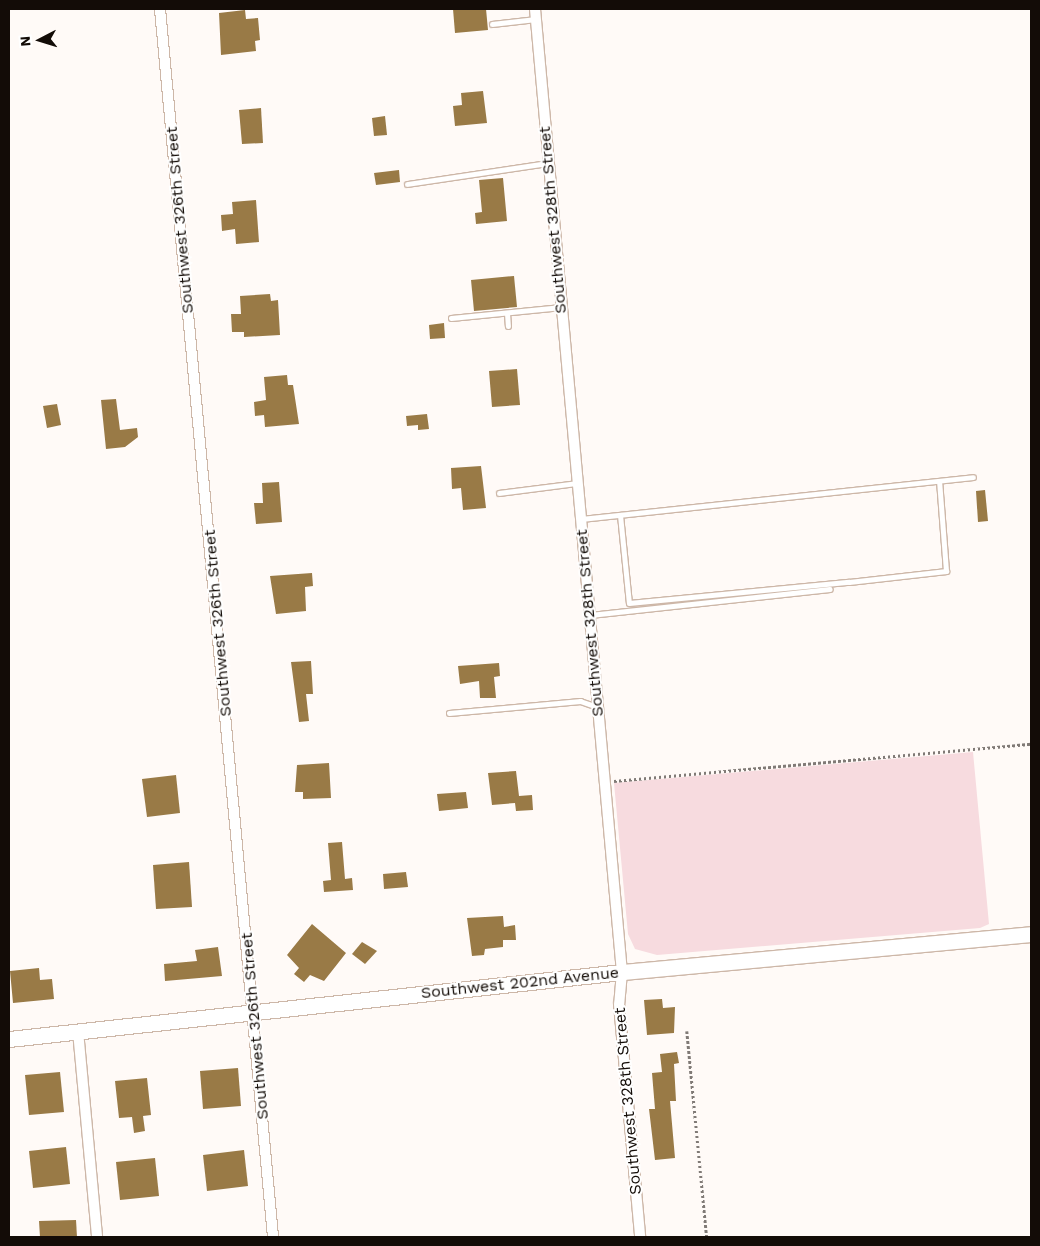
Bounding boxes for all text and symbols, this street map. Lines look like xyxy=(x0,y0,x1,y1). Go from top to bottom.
north arrow xyxy=(15,15,65,65)
text: N xyxy=(17,35,33,47)
street label: Southwest 326th Street xyxy=(162,126,198,314)
street label: Southwest 328th Street xyxy=(535,126,571,314)
street label: Southwest 326th Street xyxy=(200,529,236,717)
street label: Southwest 328th Street xyxy=(572,529,608,717)
street label: Southwest 326th Street xyxy=(237,932,273,1120)
street label: Southwest 202nd Avenue xyxy=(420,963,620,1003)
street label: Southwest 328th Street xyxy=(610,1007,646,1195)

